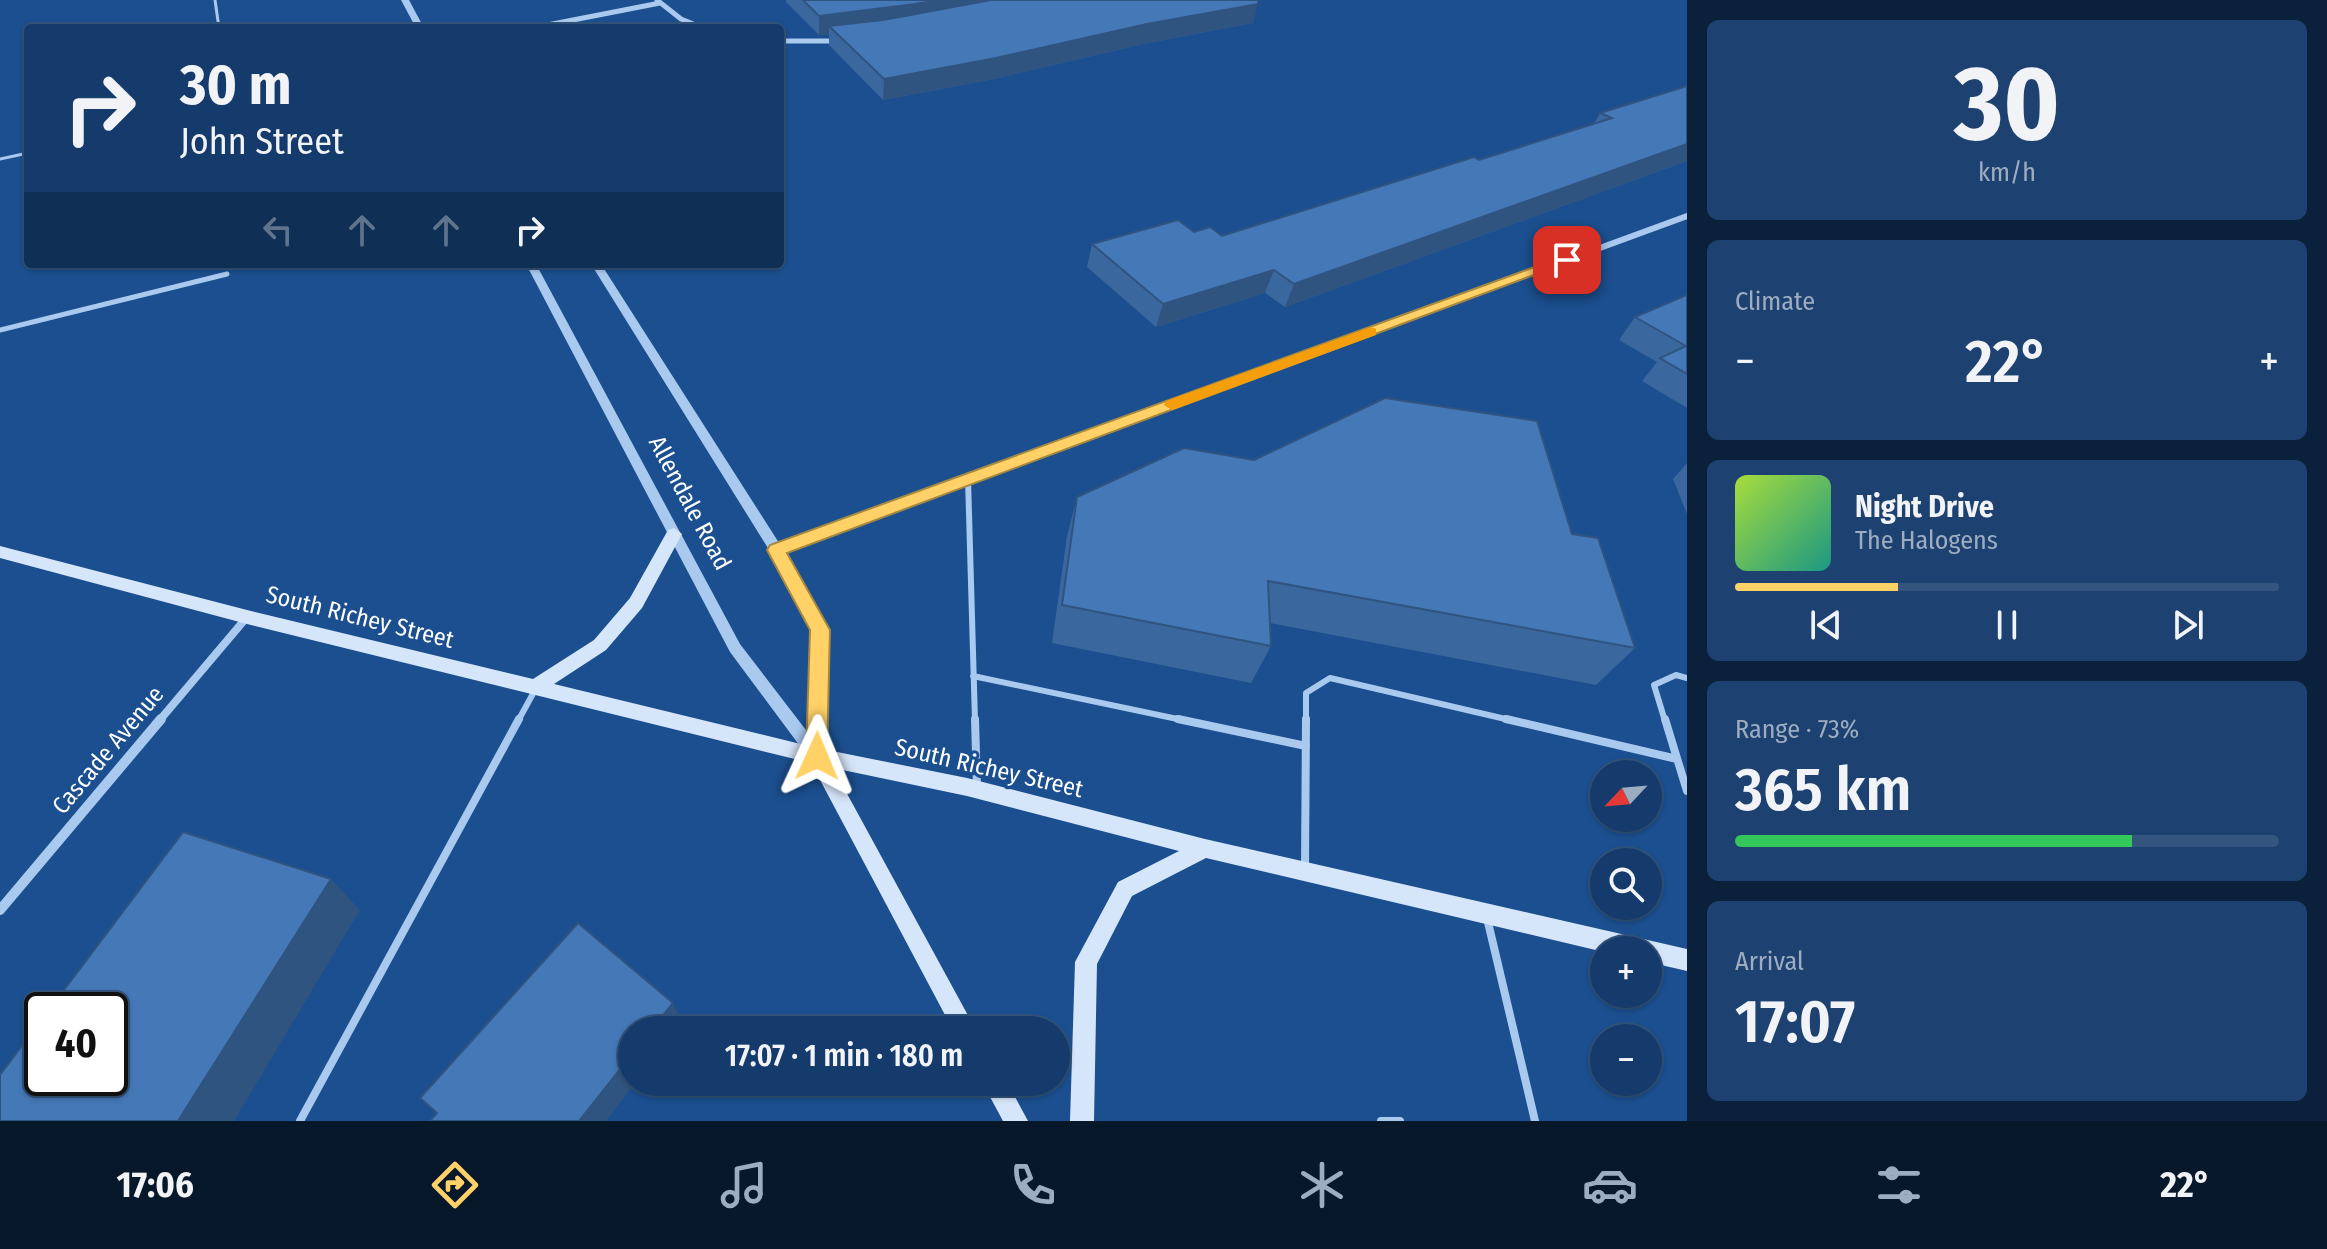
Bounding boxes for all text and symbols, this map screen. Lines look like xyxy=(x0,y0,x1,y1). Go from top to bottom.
text: 30 xyxy=(1954,42,2060,167)
text: 30 m xyxy=(180,52,291,119)
icon: right xyxy=(48,56,152,160)
text: John Street xyxy=(180,120,344,164)
text: km/h xyxy=(1978,157,2036,188)
icon: left xyxy=(256,208,300,252)
icon: ahead xyxy=(340,208,384,252)
icon: ahead xyxy=(424,208,468,252)
icon: right xyxy=(508,208,552,252)
pin xyxy=(1533,226,1601,294)
icon: arrive xyxy=(1545,238,1589,282)
text: Climate xyxy=(1735,286,1815,317)
text: 22° xyxy=(1965,326,2049,398)
text: − xyxy=(1735,335,1755,388)
text: + xyxy=(2259,335,2279,388)
street label: Allendale Road xyxy=(643,431,737,575)
text: Night Drive xyxy=(1855,489,1994,525)
text: The Halogens xyxy=(1855,525,1998,556)
street label: South Richey Street xyxy=(263,580,457,654)
icon: previous xyxy=(1804,603,1848,647)
icon: pause xyxy=(1985,603,2029,647)
icon: next xyxy=(2166,603,2210,647)
street label: Cascade Avenue xyxy=(46,680,170,820)
position arrow xyxy=(775,714,859,798)
text: Range · 73% xyxy=(1735,714,1859,745)
street label: South Richey Street xyxy=(892,733,1086,803)
text: 365 km xyxy=(1735,754,1911,826)
north arrow xyxy=(1590,760,1662,832)
map controls xyxy=(1590,760,1662,1096)
button: search xyxy=(1590,848,1662,920)
button: + xyxy=(1590,936,1662,1008)
text: Arrival xyxy=(1735,946,1804,977)
text: 17:07 xyxy=(1735,986,1855,1058)
speed limit sign: 40 xyxy=(24,992,128,1096)
button: − xyxy=(1590,1024,1662,1096)
text: 17:07 · 1 min · 180 m xyxy=(725,1038,963,1074)
icon: directions xyxy=(427,1157,483,1213)
icon: music xyxy=(716,1157,772,1213)
icon: phone xyxy=(1005,1157,1061,1213)
icon: climate xyxy=(1294,1157,1350,1213)
icon: car xyxy=(1582,1157,1638,1213)
icon: filters xyxy=(1871,1157,1927,1213)
text: 17:06 xyxy=(116,1163,194,1207)
text: 22° xyxy=(2160,1163,2211,1207)

